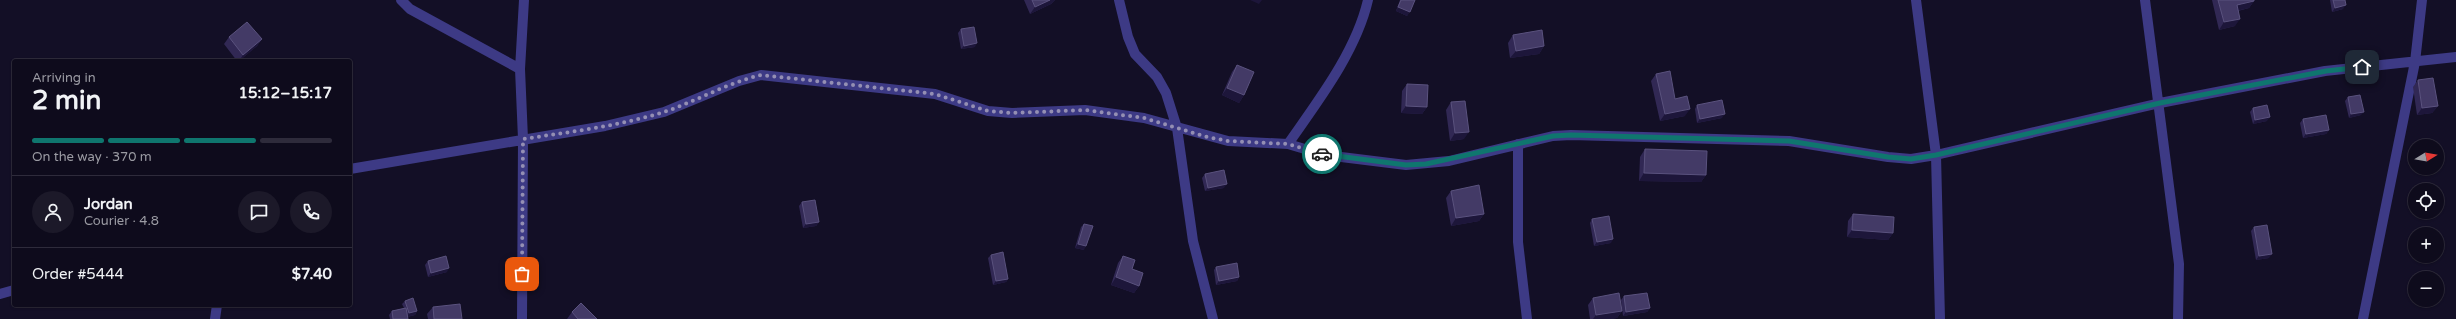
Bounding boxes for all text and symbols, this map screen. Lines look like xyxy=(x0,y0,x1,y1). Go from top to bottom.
pin xyxy=(2345,50,2379,84)
icon: home xyxy=(2351,56,2373,78)
text: Arriving in xyxy=(32,70,96,86)
text: 15:12–15:17 xyxy=(239,84,332,102)
text: 2 min xyxy=(32,85,101,116)
courier xyxy=(1302,134,1342,174)
north arrow xyxy=(2408,139,2444,175)
map controls xyxy=(2408,139,2444,307)
icon: car xyxy=(1311,143,1333,165)
text: On the way · 370 m xyxy=(32,149,152,165)
button: locate xyxy=(2408,183,2444,219)
button: person xyxy=(32,191,74,233)
button: chat xyxy=(238,191,280,233)
button: phone xyxy=(290,191,332,233)
text: Jordan xyxy=(84,195,133,213)
text: Courier · 4.8 xyxy=(84,213,159,229)
button: + xyxy=(2408,227,2444,263)
pin xyxy=(505,257,539,291)
icon: bag xyxy=(511,263,533,285)
text: Order #5444 xyxy=(32,265,124,283)
text: $7.40 xyxy=(292,265,332,283)
button: − xyxy=(2408,271,2444,307)

